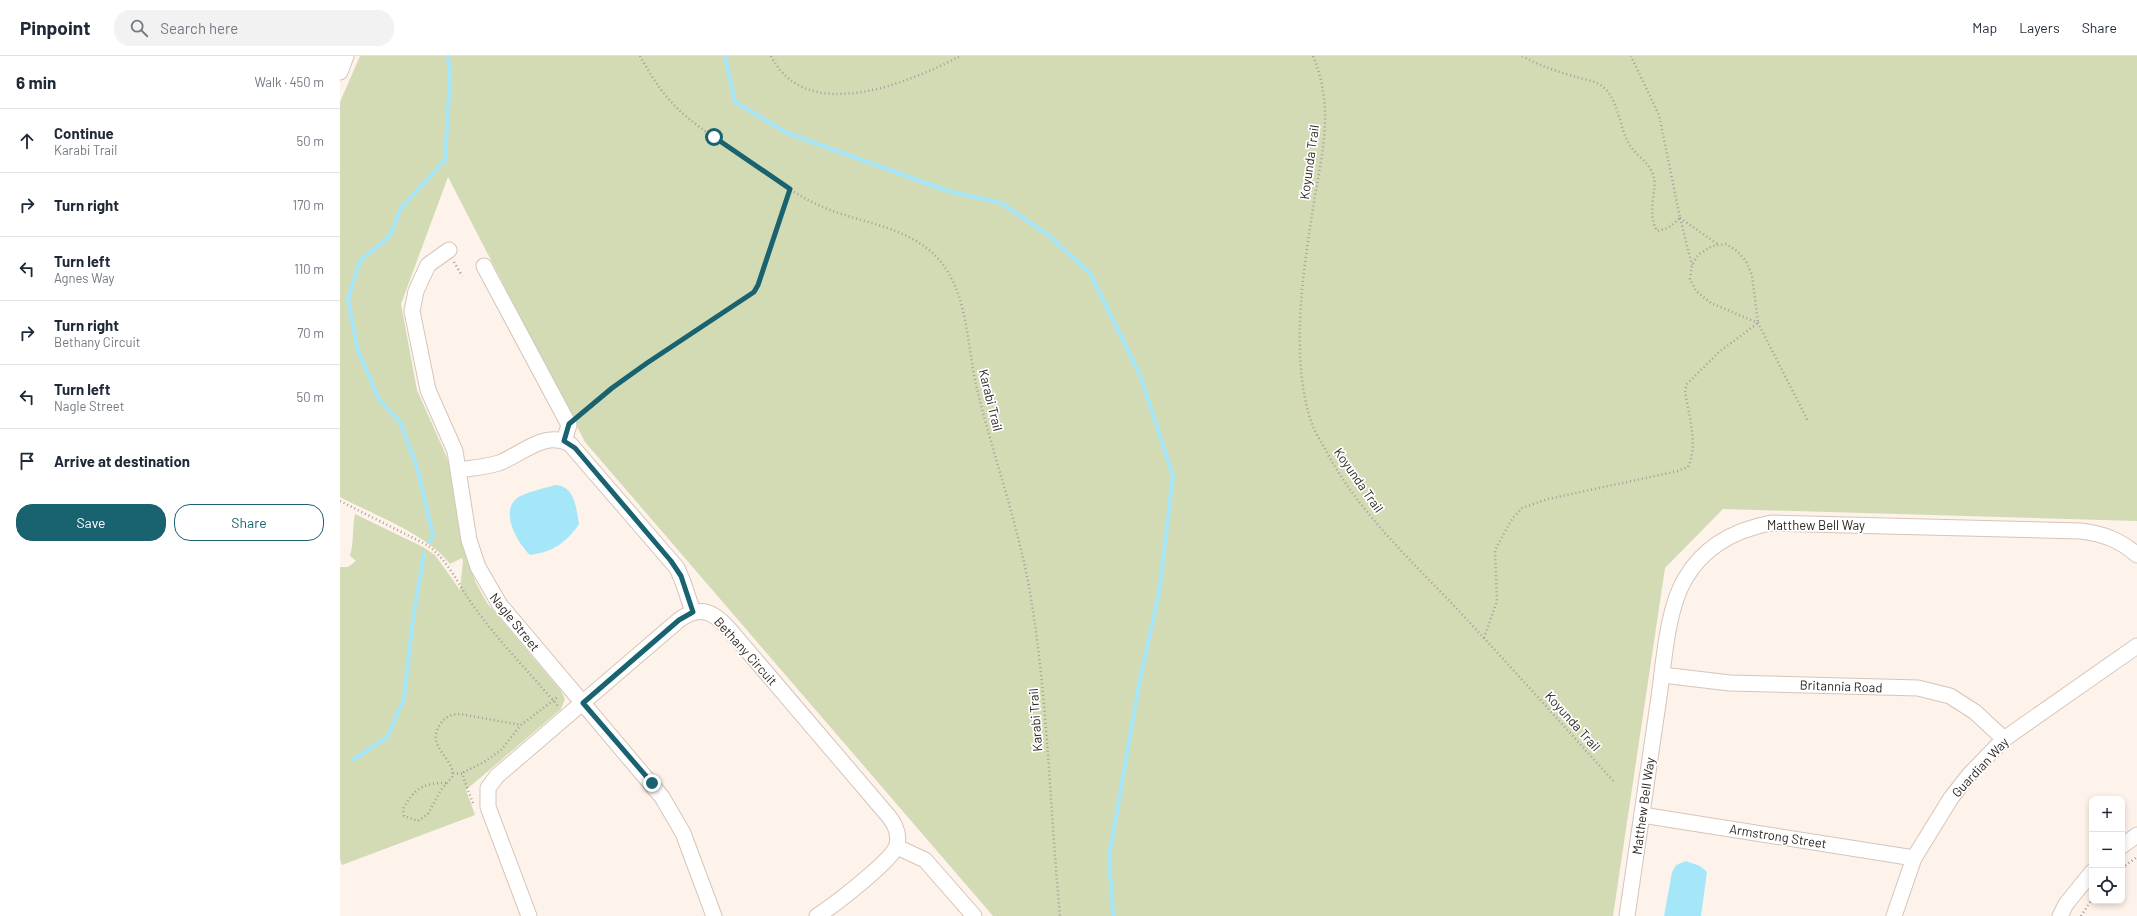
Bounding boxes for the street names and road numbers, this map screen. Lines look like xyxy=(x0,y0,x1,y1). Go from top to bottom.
street label: Koyunda Trail xyxy=(1296,124,1322,200)
street label: Karabi Trail xyxy=(976,367,1006,433)
street label: Koyunda Trail xyxy=(1331,445,1387,515)
street label: Matthew Bell Way xyxy=(1767,517,1865,533)
street label: Nagle Street xyxy=(487,590,543,654)
street label: Bethany Circuit xyxy=(711,614,781,688)
street label: Britannia Road xyxy=(1799,677,1883,695)
street label: Karabi Trail xyxy=(1025,688,1045,752)
street label: Koyunda Trail xyxy=(1542,688,1604,754)
street label: Guardian Way xyxy=(1948,734,2012,800)
street label: Matthew Bell Way xyxy=(1628,756,1658,856)
street label: Armstrong Street xyxy=(1728,820,1828,852)

